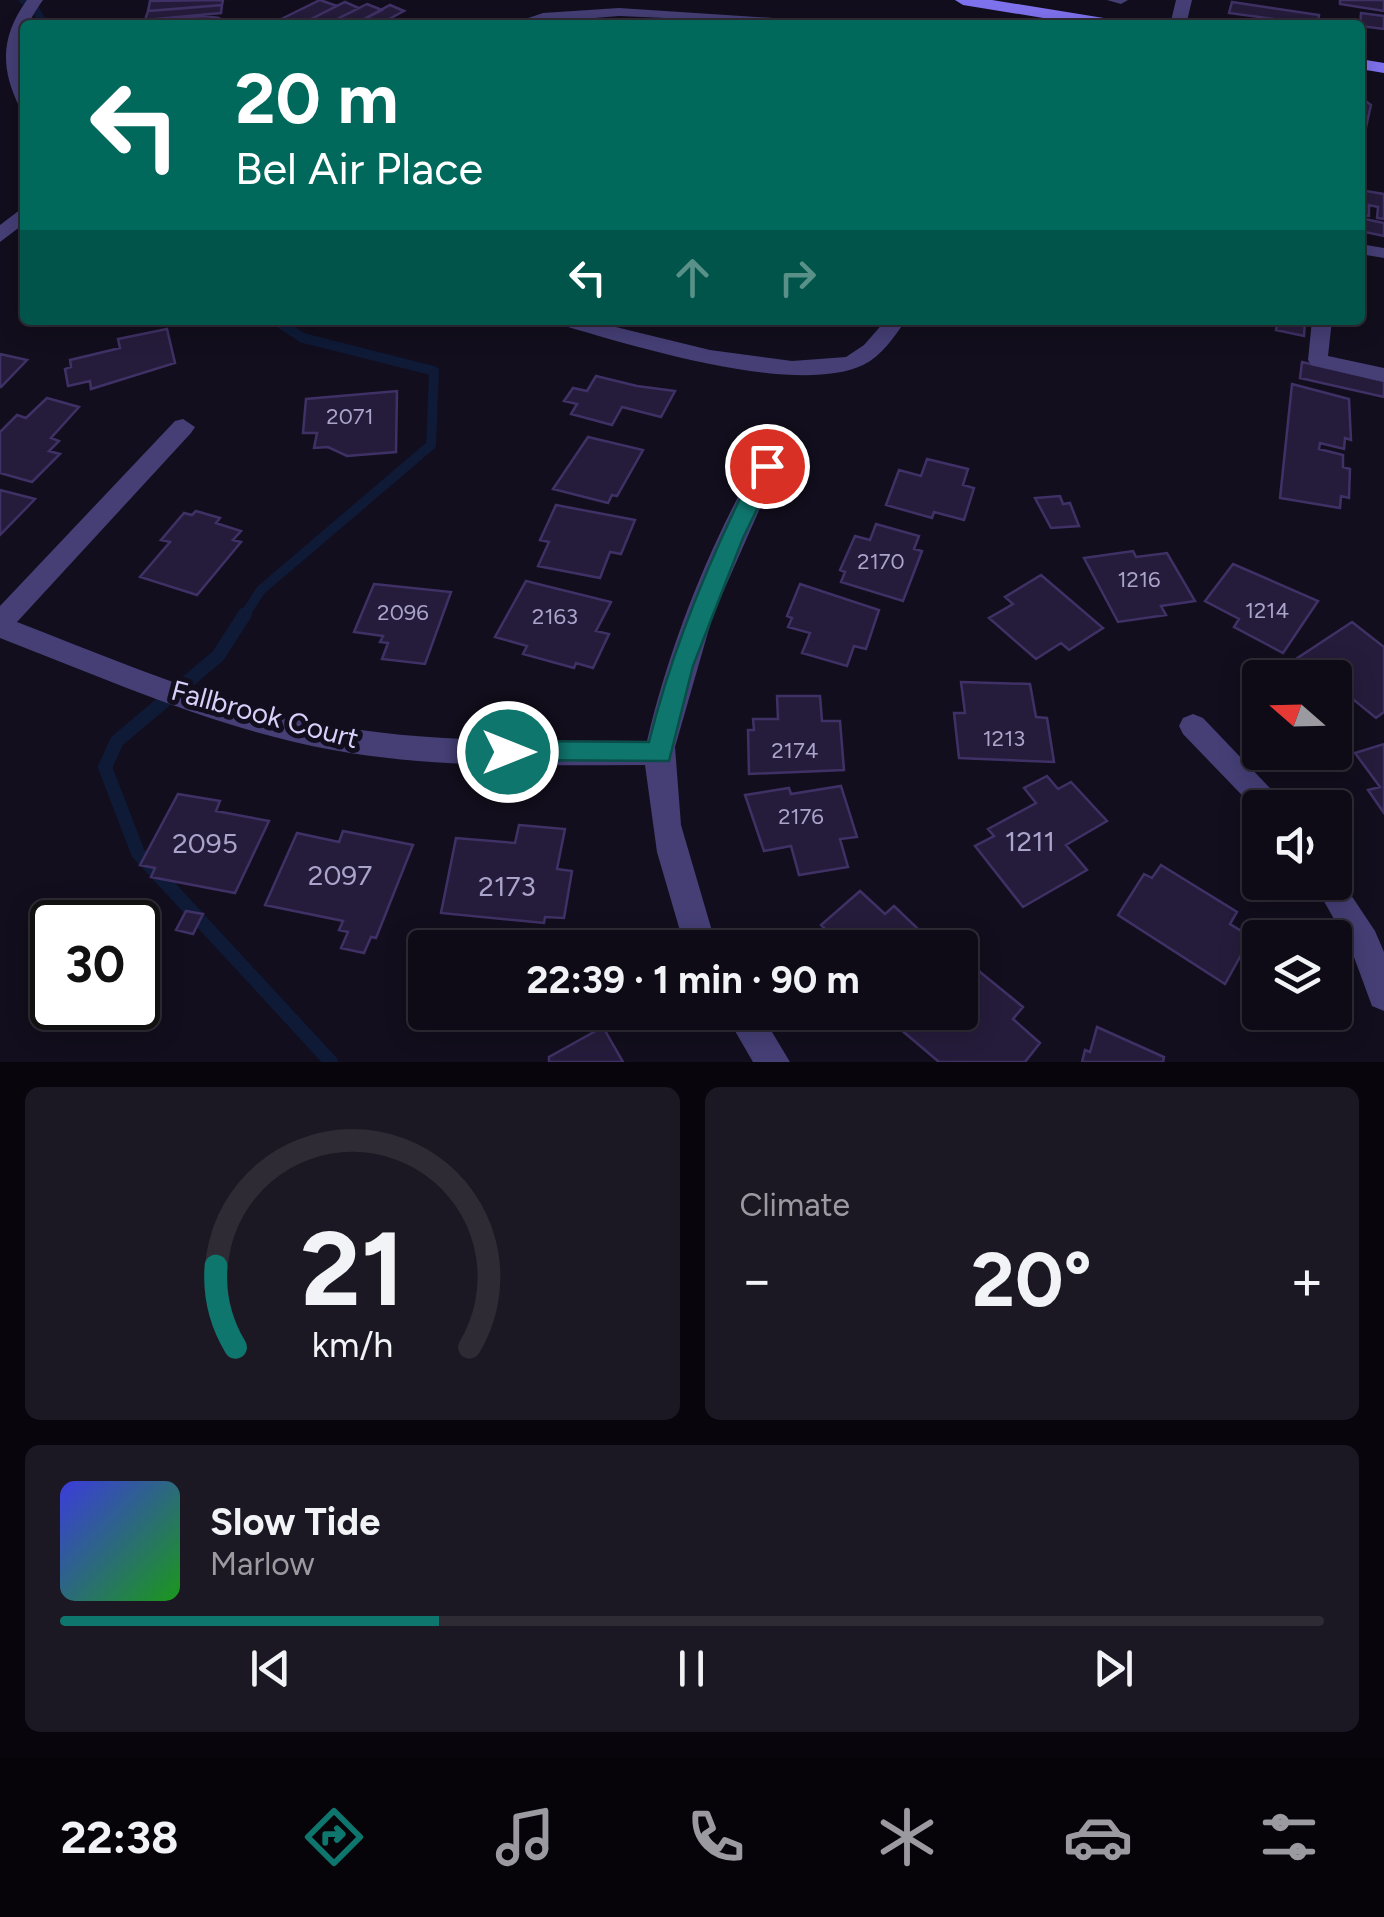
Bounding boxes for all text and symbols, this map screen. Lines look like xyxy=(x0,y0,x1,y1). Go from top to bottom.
text: 20 m xyxy=(235,56,399,141)
icon: left xyxy=(70,60,200,190)
text: Bel Air Place xyxy=(235,141,483,195)
icon: left xyxy=(560,250,615,305)
icon: ahead xyxy=(665,250,720,305)
icon: right xyxy=(770,250,825,305)
house number: 2071 xyxy=(326,403,374,430)
pin xyxy=(725,424,810,509)
icon: arrive xyxy=(740,439,795,494)
house number: 2170 xyxy=(857,548,905,575)
house number: 1216 xyxy=(1118,566,1160,593)
house number: 1214 xyxy=(1245,597,1289,624)
house number: 2096 xyxy=(377,599,429,626)
house number: 2163 xyxy=(532,603,578,630)
north arrow xyxy=(1242,660,1352,770)
map controls xyxy=(1242,660,1352,1030)
street label: Fallbrook Court xyxy=(168,673,362,755)
position arrow xyxy=(456,700,560,804)
house number: 1213 xyxy=(983,725,1025,752)
house number: 2174 xyxy=(772,737,818,764)
button: sound xyxy=(1242,790,1352,900)
house number: 2176 xyxy=(778,803,824,830)
house number: 1211 xyxy=(1005,824,1055,858)
house number: 2095 xyxy=(172,826,238,860)
house number: 2097 xyxy=(308,858,372,892)
house number: 2173 xyxy=(478,869,536,903)
speed limit sign: 30 xyxy=(30,900,160,1030)
button: layers xyxy=(1242,920,1352,1030)
text: 22:39 · 1 min · 90 m xyxy=(526,957,860,1003)
text: Climate xyxy=(740,1186,850,1224)
text: 21 xyxy=(300,1206,404,1331)
text: 20° xyxy=(972,1235,1092,1325)
text: − xyxy=(740,1247,774,1313)
text: + xyxy=(1290,1247,1324,1313)
text: km/h xyxy=(311,1323,393,1366)
text: Slow Tide xyxy=(210,1499,380,1545)
text: Marlow xyxy=(210,1545,314,1583)
icon: previous xyxy=(243,1641,298,1696)
icon: pause xyxy=(664,1641,719,1696)
icon: next xyxy=(1086,1641,1141,1696)
icon: directions xyxy=(299,1802,369,1872)
icon: music xyxy=(490,1802,560,1872)
icon: phone xyxy=(681,1802,751,1872)
icon: climate xyxy=(872,1802,942,1872)
icon: car xyxy=(1063,1802,1133,1872)
icon: filters xyxy=(1254,1802,1324,1872)
text: 22:38 xyxy=(60,1810,179,1864)

